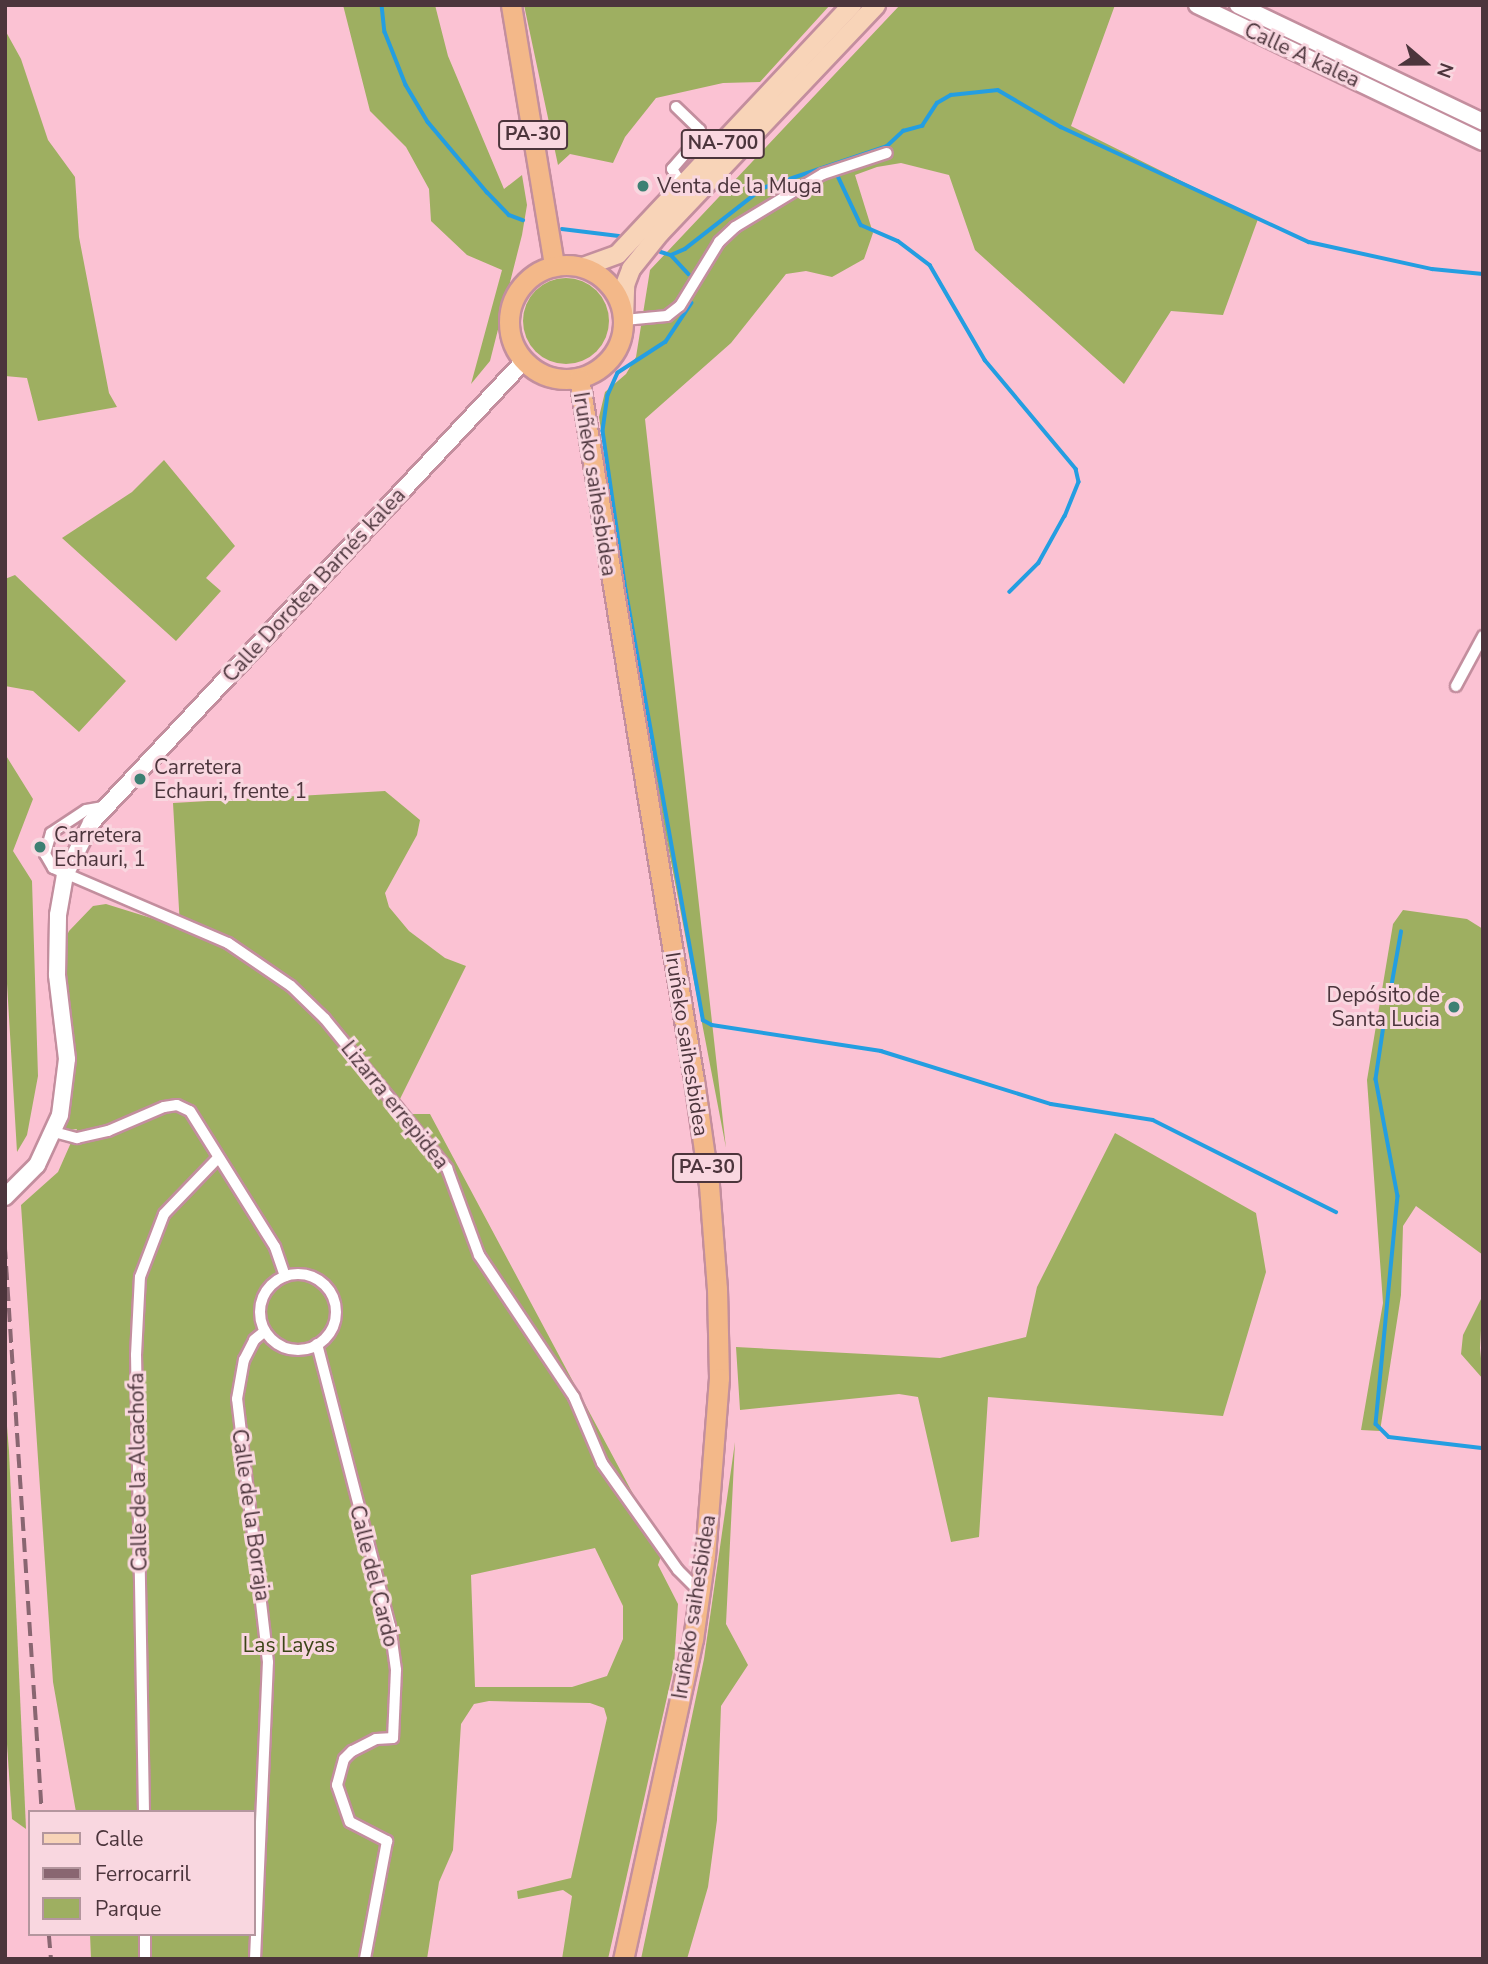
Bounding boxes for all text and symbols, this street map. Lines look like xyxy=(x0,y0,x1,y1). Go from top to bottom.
street label: Calle A kalea xyxy=(1240,17,1364,93)
north arrow xyxy=(1390,28,1460,98)
text: N xyxy=(1430,59,1459,81)
road number: PA-30 xyxy=(498,119,568,150)
road number: NA-700 xyxy=(679,128,767,160)
place label: Venta de la Muga xyxy=(657,173,822,199)
marker: Venta de la Muga xyxy=(635,178,651,194)
street label: Iruñeko saihesbidea xyxy=(568,390,622,578)
street label: Calle Dorotea Barnés kalea xyxy=(217,483,411,687)
place label: Carretera Echauri, frente 1 xyxy=(154,754,307,804)
marker: Carretera Echauri, frente 1 xyxy=(132,771,148,787)
place label: Carretera Echauri, 1 xyxy=(54,822,146,872)
marker: Carretera Echauri, 1 xyxy=(32,839,48,855)
street label: Iruñeko saihesbidea xyxy=(660,950,714,1138)
place label: Depósito de Santa Lucia xyxy=(1327,982,1440,1032)
marker: Depósito de Santa Lucia xyxy=(1446,999,1462,1015)
street label: Lizarra errepidea xyxy=(336,1036,454,1174)
road number: PA-30 xyxy=(672,1152,742,1184)
street label: Calle de la Alcachofa xyxy=(124,1372,152,1572)
street label: Calle de la Borraja xyxy=(226,1427,276,1603)
street label: Calle del Cardo xyxy=(344,1503,404,1649)
street label: Iruñeko saihesbidea xyxy=(667,1513,721,1701)
park label: Las Layas xyxy=(243,1632,335,1658)
legend xyxy=(28,1810,256,1936)
text: Calle xyxy=(95,1825,143,1853)
text: Ferrocarril xyxy=(95,1860,191,1888)
text: Parque xyxy=(95,1895,162,1923)

